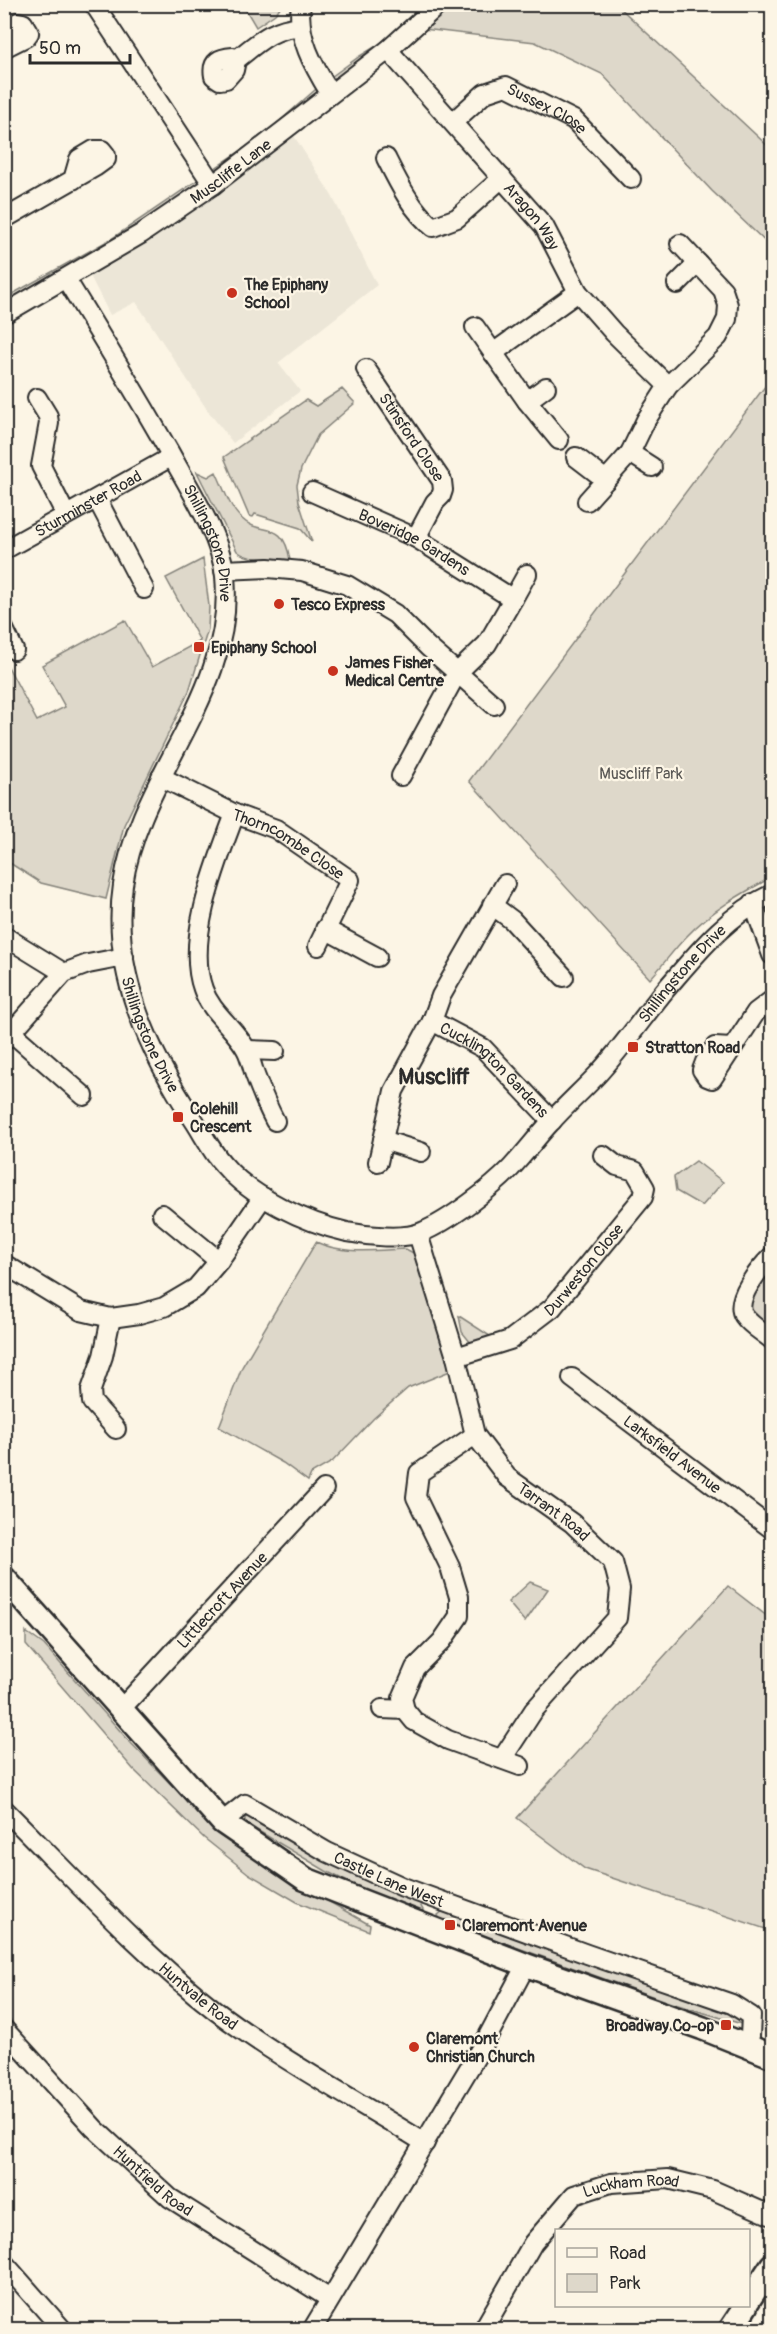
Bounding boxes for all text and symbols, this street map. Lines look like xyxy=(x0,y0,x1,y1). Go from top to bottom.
scale bar xyxy=(30,27,130,65)
text: 50 m xyxy=(39,37,81,60)
street label: Sussex Close xyxy=(503,79,591,138)
street label: Muscliffe Lane xyxy=(187,135,276,209)
street label: Aragon Way xyxy=(499,179,564,253)
place label: The Epiphany School xyxy=(243,275,328,313)
marker: The Epiphany School xyxy=(225,286,239,300)
street label: Stinsford Close xyxy=(374,389,448,486)
street label: Sturminster Road xyxy=(31,466,145,542)
street label: Shillingstone Drive xyxy=(179,481,235,602)
street label: Boveridge Gardens xyxy=(355,505,473,580)
place label: Tesco Express xyxy=(290,595,386,615)
marker: Tesco Express xyxy=(272,597,286,611)
place label: Epiphany School xyxy=(211,638,317,658)
marker: Epiphany School xyxy=(192,640,206,654)
place label: James Fisher Medical Centre xyxy=(345,653,445,691)
marker: James Fisher Medical Centre xyxy=(326,664,340,678)
park label: Muscliff Park xyxy=(599,764,683,784)
street label: Thorncombe Close xyxy=(229,805,348,884)
street label: Shillingstone Drive xyxy=(634,921,730,1027)
street label: Shillingstone Drive xyxy=(117,975,183,1096)
street label: Cucklington Gardens xyxy=(436,1018,553,1122)
place label: Stratton Road xyxy=(645,1038,741,1058)
marker: Stratton Road xyxy=(626,1040,640,1054)
district label: Muscliff xyxy=(398,1063,470,1091)
place label: Colehill Crescent xyxy=(190,1099,252,1137)
marker: Colehill Crescent xyxy=(171,1110,185,1124)
street label: Durweston Close xyxy=(541,1220,628,1321)
street label: Larksfield Avenue xyxy=(619,1411,725,1498)
street label: Tarrant Road xyxy=(513,1478,594,1546)
street label: Littlecroft Avenue xyxy=(173,1548,272,1653)
street label: Castle Lane West xyxy=(330,1848,447,1912)
place label: Claremont Avenue xyxy=(462,1916,588,1936)
marker: Claremont Avenue xyxy=(443,1918,457,1932)
street label: Huntvale Road xyxy=(154,1958,242,2035)
place label: Broadway Co-op xyxy=(606,2016,714,2036)
marker: Broadway Co-op xyxy=(719,2018,733,2032)
place label: Claremont Christian Church xyxy=(426,2029,535,2067)
marker: Claremont Christian Church xyxy=(407,2040,421,2054)
street label: Huntfield Road xyxy=(108,2141,196,2221)
street label: Luckham Road xyxy=(580,2170,681,2202)
legend xyxy=(555,2229,750,2307)
text: Road xyxy=(609,2242,646,2265)
text: Park xyxy=(609,2272,641,2295)

